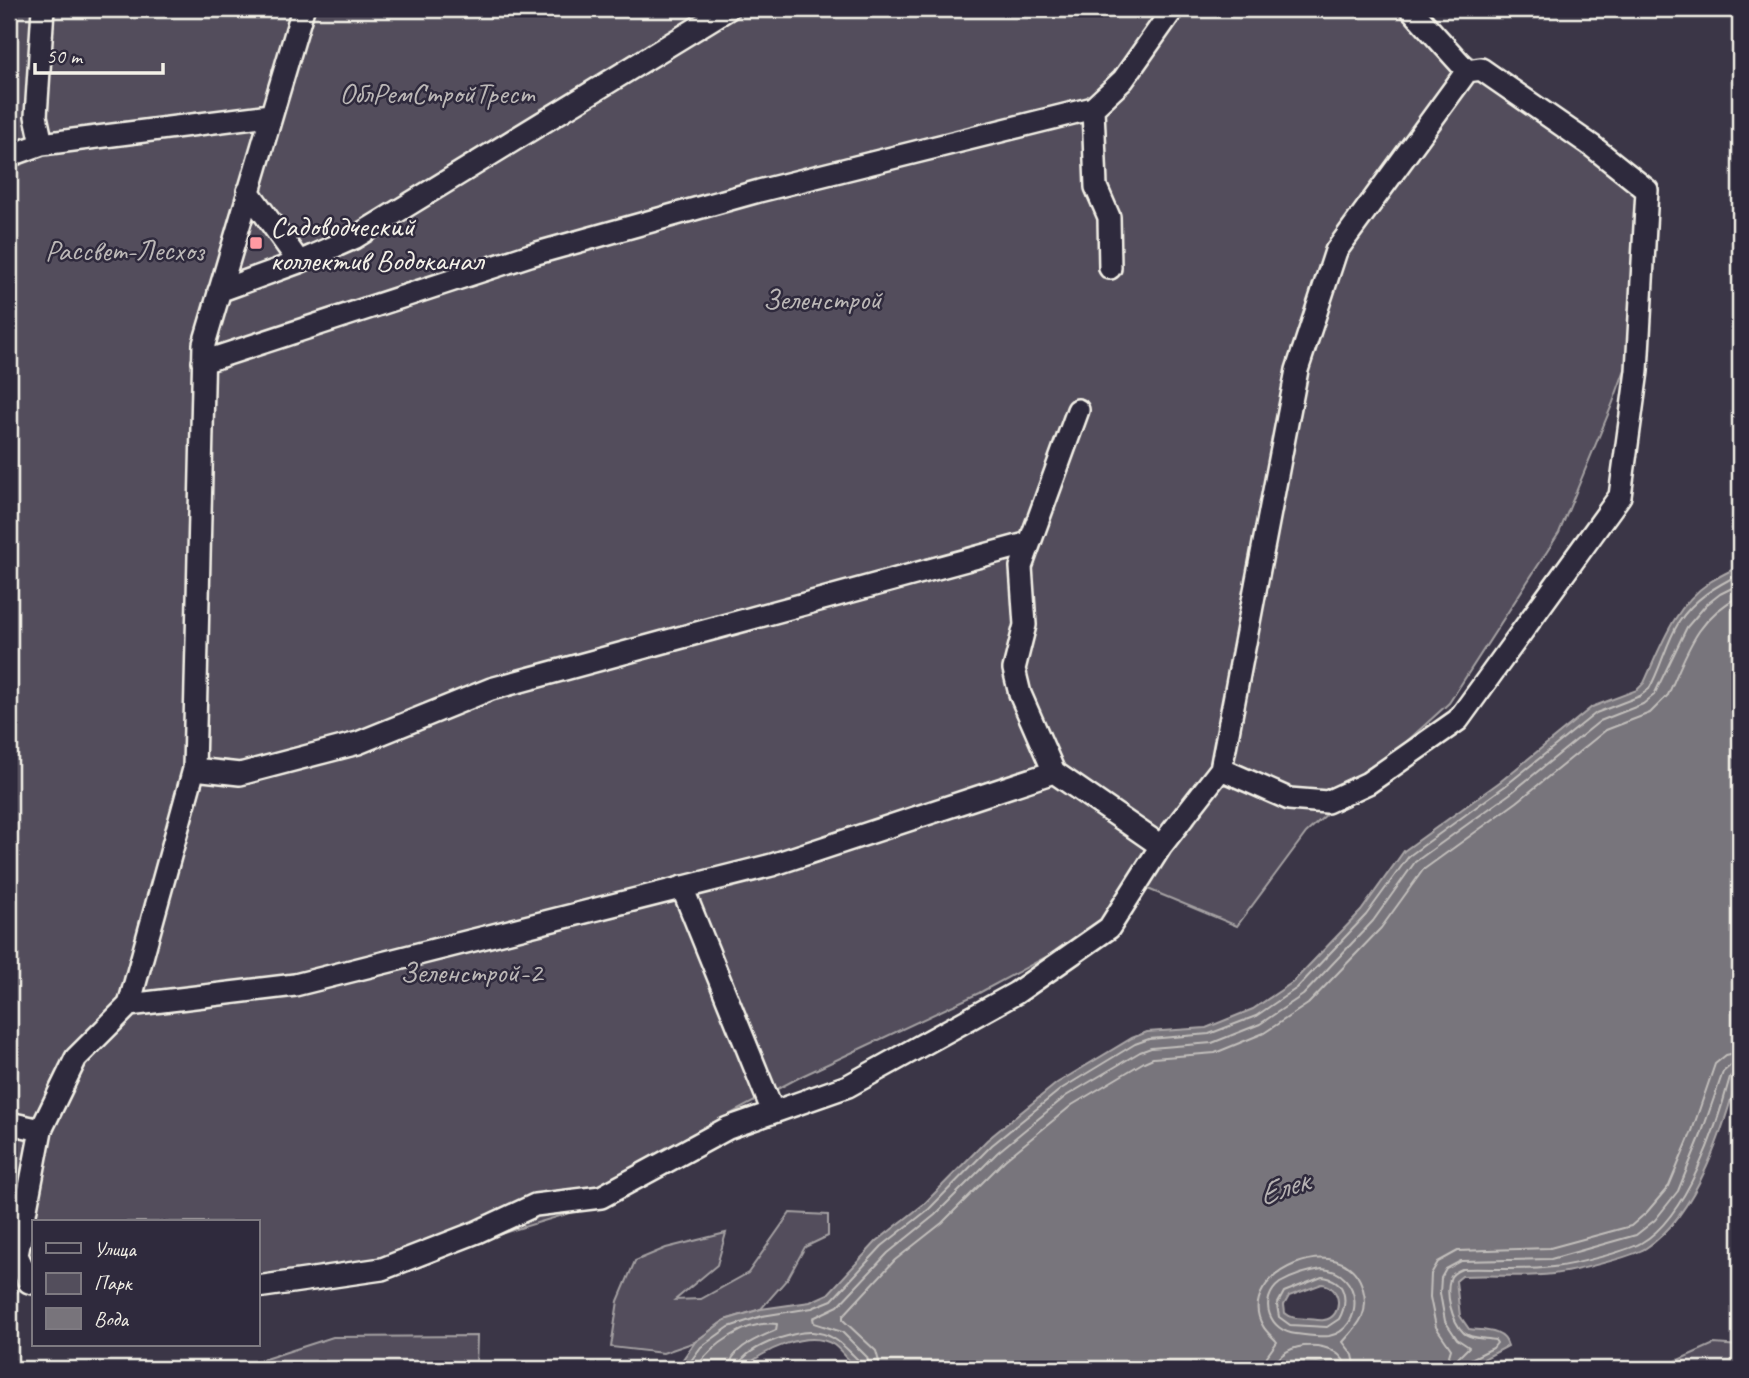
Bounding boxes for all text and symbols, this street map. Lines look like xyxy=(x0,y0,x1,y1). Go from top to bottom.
scale bar xyxy=(35,32,163,76)
text: 50 m xyxy=(46,43,84,69)
park label: ОблРемСтройТрест xyxy=(339,74,536,112)
place label: Садоводческий коллектив Водоканал xyxy=(270,207,486,279)
park label: Рассвет-Лесхоз xyxy=(45,231,206,269)
marker: Садоводческий коллектив Водоканал xyxy=(248,235,264,251)
park label: Зеленстрой xyxy=(762,280,883,318)
park label: Зеленстрой-2 xyxy=(400,953,545,991)
water label: Елек xyxy=(1252,1158,1319,1215)
legend xyxy=(32,1220,259,1346)
text: Улица xyxy=(94,1236,137,1262)
text: Парк xyxy=(94,1270,134,1296)
text: Вода xyxy=(94,1306,130,1332)

